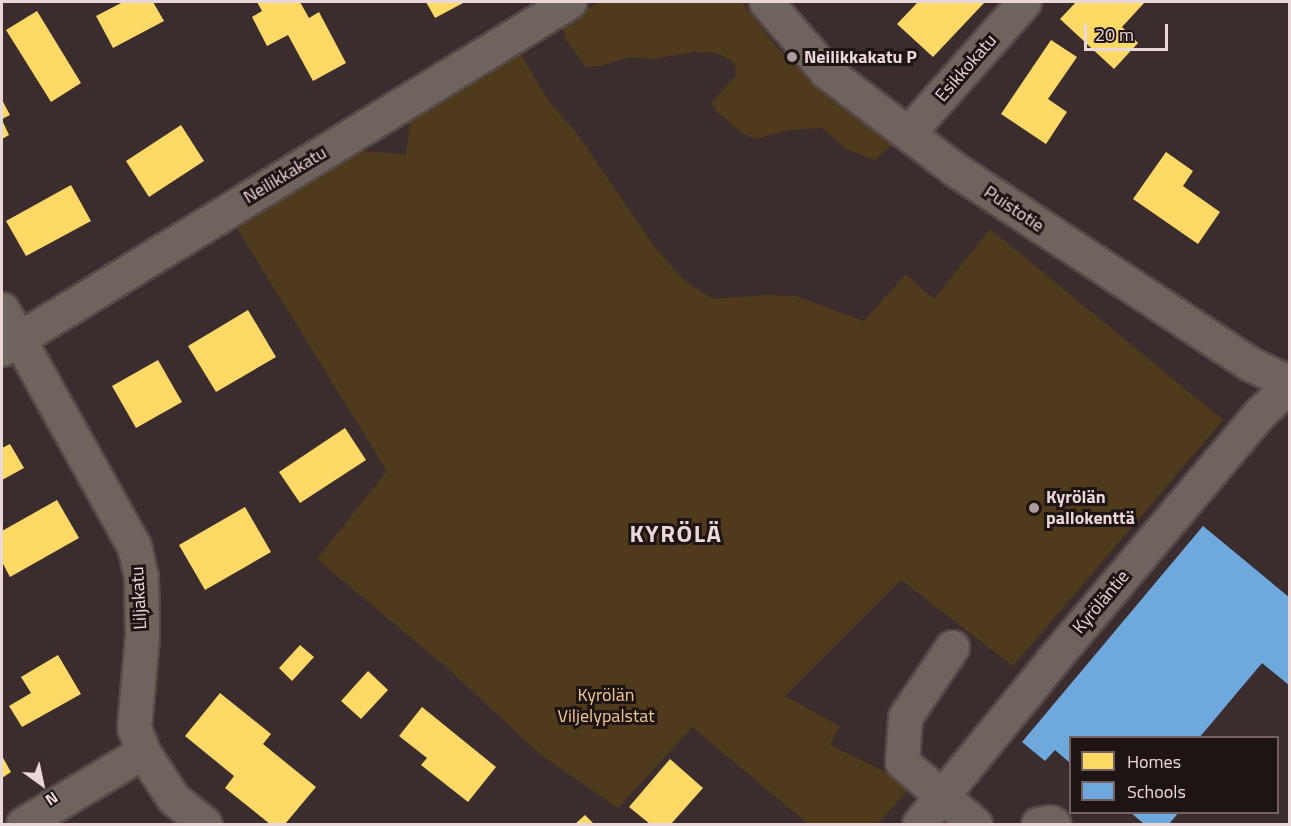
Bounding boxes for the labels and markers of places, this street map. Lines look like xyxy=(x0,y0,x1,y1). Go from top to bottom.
place label: Neilikkakatu P xyxy=(804,46,917,68)
marker: Neilikkakatu P xyxy=(785,50,799,64)
place label: Kyrölän pallokenttä xyxy=(1046,487,1135,530)
marker: Kyrölän pallokenttä xyxy=(1027,501,1041,515)

